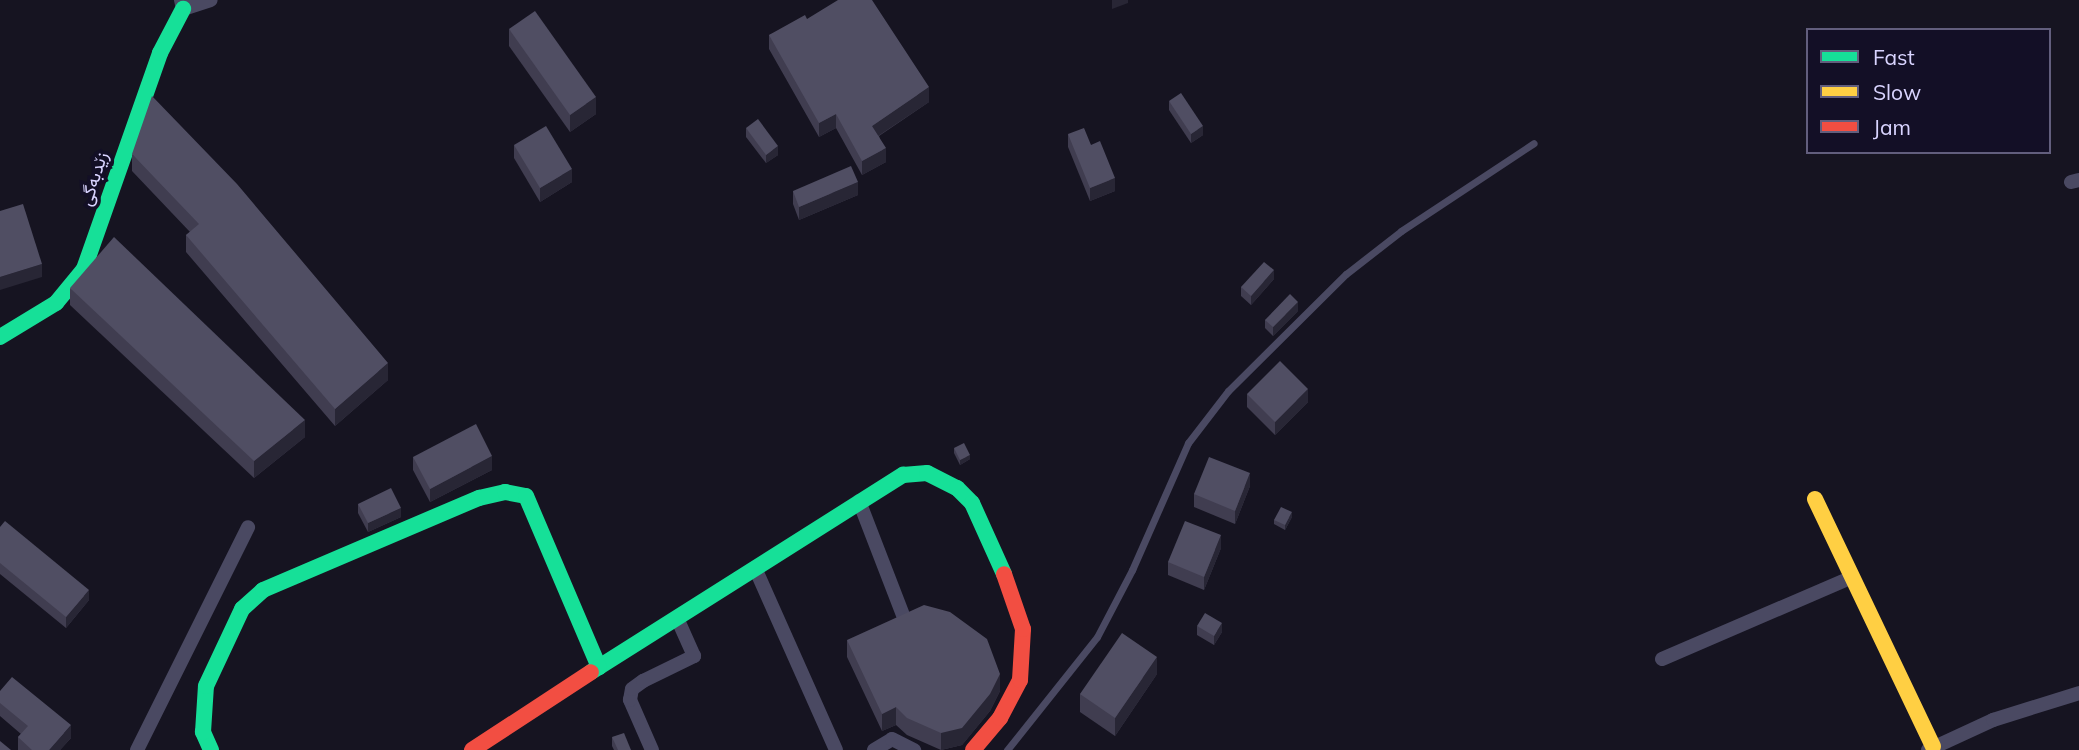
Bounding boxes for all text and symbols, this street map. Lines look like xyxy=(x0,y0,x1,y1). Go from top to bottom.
legend xyxy=(1806,28,2051,154)
text: Fast xyxy=(1873,44,1915,70)
text: Slow xyxy=(1873,79,1921,105)
text: Jam xyxy=(1873,114,1911,140)
street label: زێدبەگی xyxy=(75,149,113,209)

